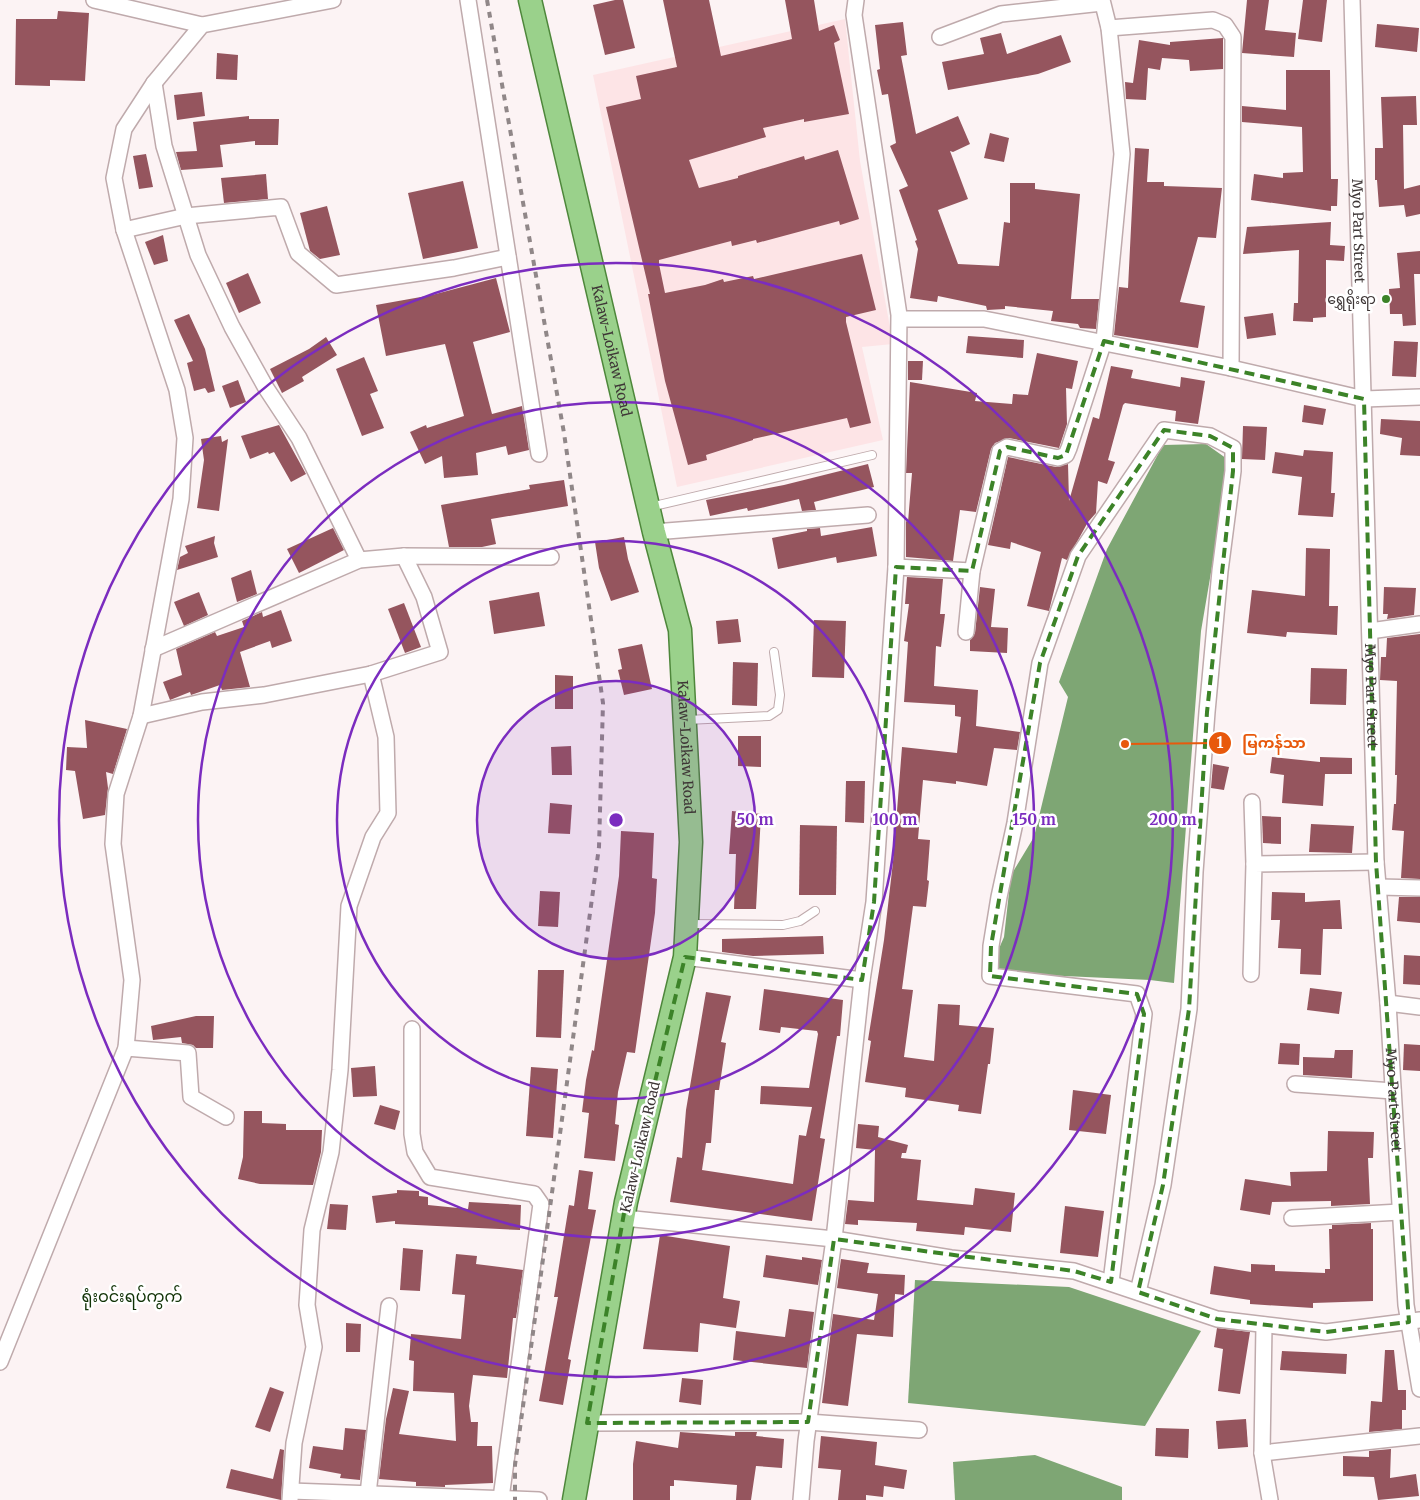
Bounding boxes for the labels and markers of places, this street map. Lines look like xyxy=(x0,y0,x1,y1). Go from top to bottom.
place label: ရွှေရိုးရာ xyxy=(1327,289,1376,311)
marker: ရွှေရိုးရာ xyxy=(1380,293,1392,305)
callout: မြကန်သာ xyxy=(1207,728,1315,758)
centre of rings xyxy=(607,811,625,829)

